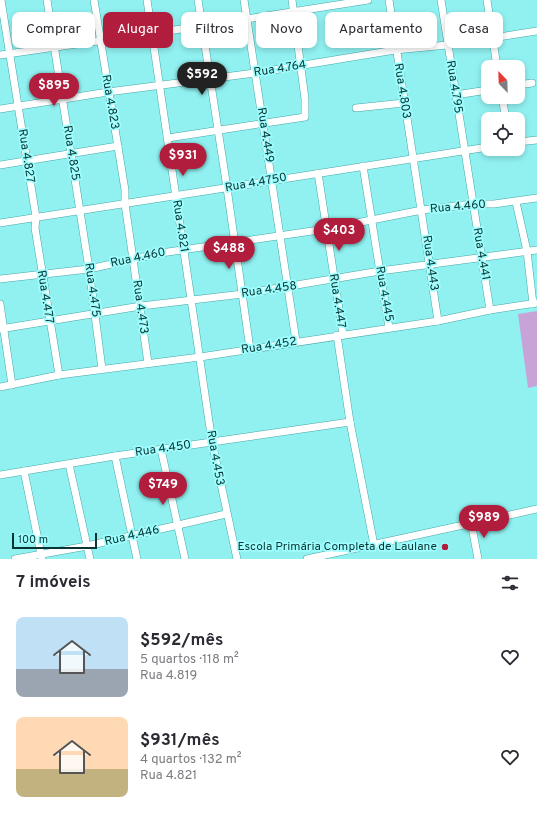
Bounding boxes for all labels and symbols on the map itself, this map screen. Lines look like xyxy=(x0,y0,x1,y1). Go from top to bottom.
street label: Rua 4.764 xyxy=(253,57,307,81)
street label: Rua 4.795 xyxy=(442,59,466,115)
north arrow xyxy=(481,60,525,104)
pin: $592 xyxy=(178,62,226,96)
street label: Rua 4.803 xyxy=(390,62,414,120)
pin: $895 xyxy=(30,73,78,107)
street label: Rua 4.823 xyxy=(97,73,123,131)
street label: Rua 4.449 xyxy=(253,106,277,164)
street label: Rua 4.825 xyxy=(59,124,83,182)
street label: Rua 4.827 xyxy=(14,128,38,184)
pin: $931 xyxy=(159,143,207,177)
street label: Rua 4.4750 xyxy=(224,170,288,196)
street label: Rua 4.460 xyxy=(429,197,487,217)
street label: Rua 4.821 xyxy=(168,199,192,253)
pin: $403 xyxy=(315,218,363,252)
street label: Rua 4.441 xyxy=(468,226,494,282)
street label: Rua 4.443 xyxy=(418,234,442,292)
pin: $488 xyxy=(205,236,253,270)
street label: Rua 4.460 xyxy=(109,244,167,272)
street label: Rua 4.475 xyxy=(80,262,104,318)
street label: Rua 4.445 xyxy=(371,265,397,323)
street label: Rua 4.477 xyxy=(33,269,57,325)
street label: Rua 4.447 xyxy=(325,273,349,329)
street label: Rua 4.458 xyxy=(240,278,298,302)
street label: Rua 4.473 xyxy=(128,279,152,335)
street label: Rua 4.452 xyxy=(240,334,298,358)
street label: Rua 4.453 xyxy=(202,429,228,487)
street label: Rua 4.450 xyxy=(134,437,192,461)
pin: $749 xyxy=(139,472,187,506)
pin: $989 xyxy=(460,505,508,539)
street label: Rua 4.446 xyxy=(103,522,161,550)
scale bar xyxy=(12,531,97,550)
place label: Escola Primária Completa de Laulane xyxy=(238,539,437,555)
marker: Escola Primária Completa de Laulane xyxy=(440,542,450,552)

